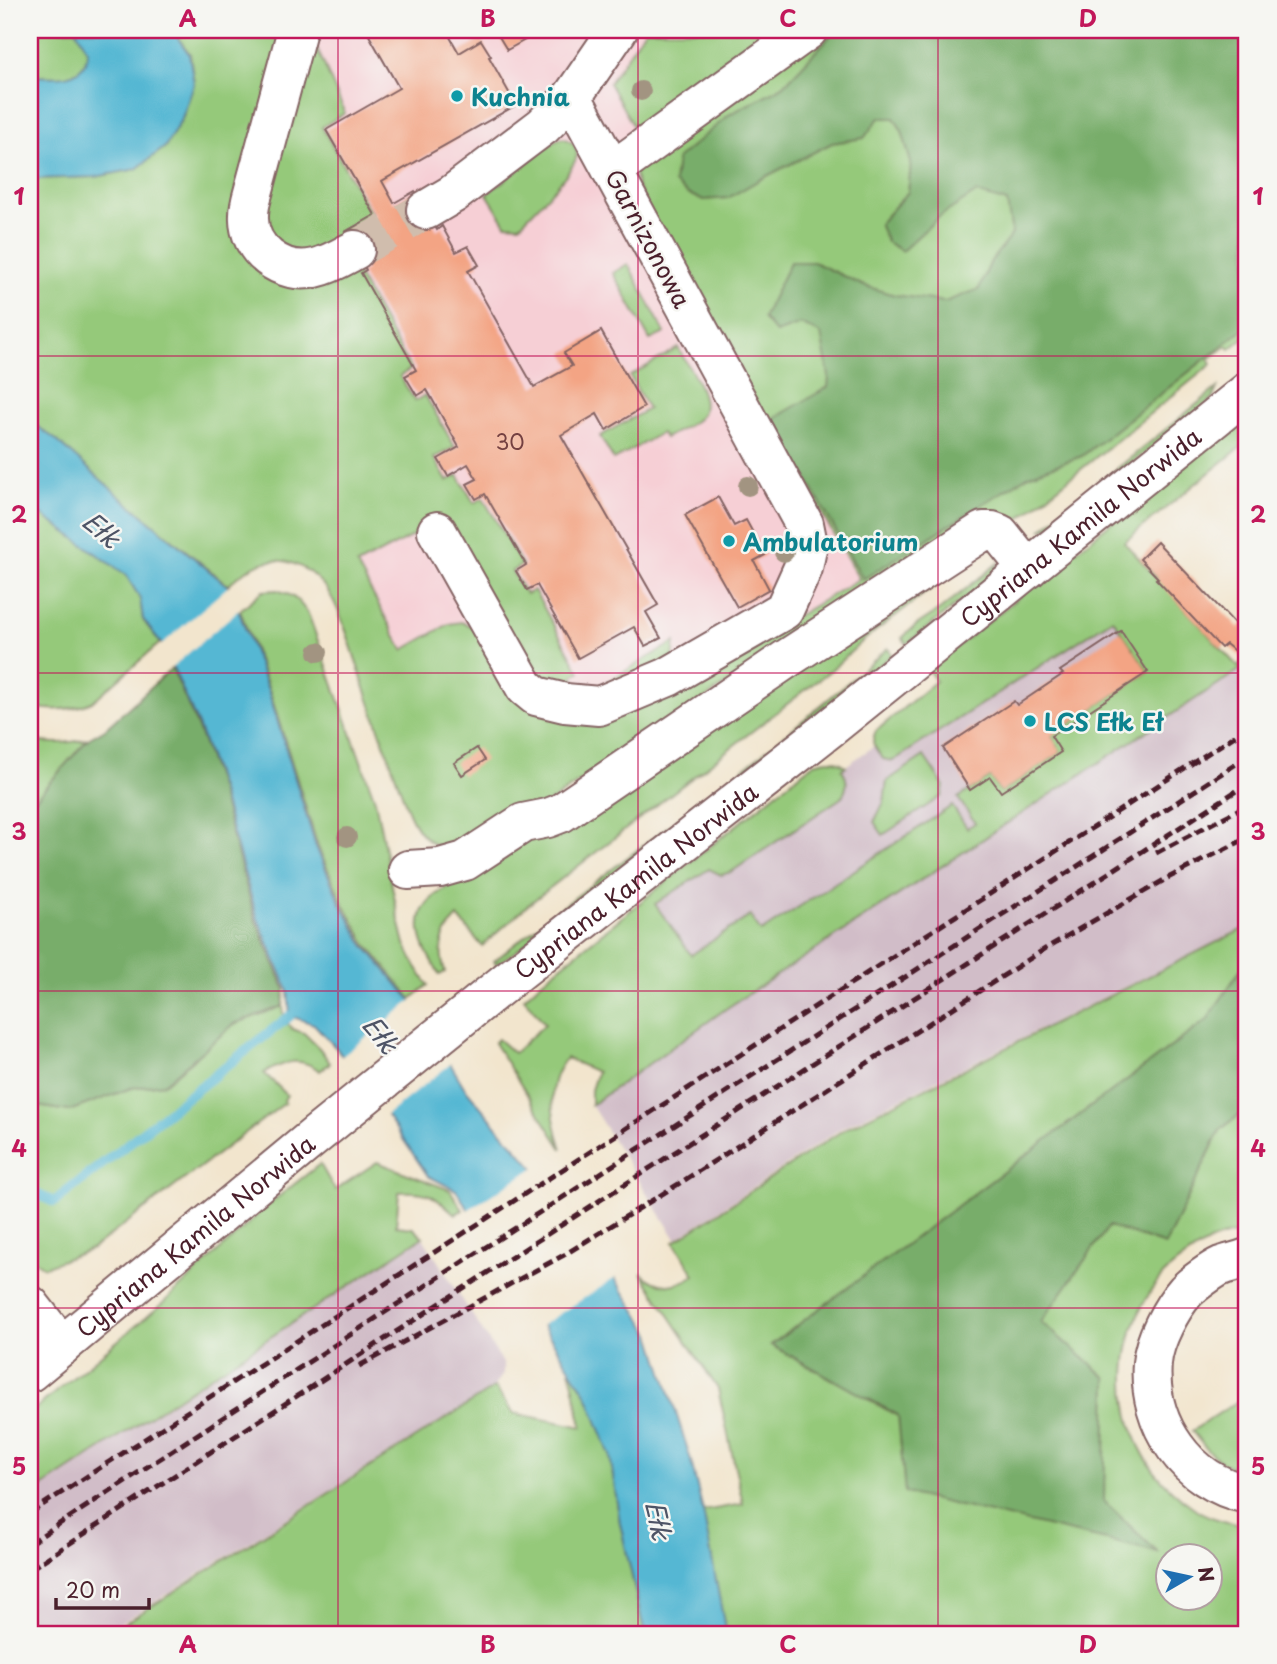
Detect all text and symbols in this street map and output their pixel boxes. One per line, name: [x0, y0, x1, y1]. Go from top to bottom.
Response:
text: A: [179, 0, 197, 35]
text: B: [480, 0, 496, 35]
text: C: [779, 0, 797, 35]
text: D: [1079, 0, 1097, 35]
place label: Kuchnia: [471, 78, 570, 114]
marker: Kuchnia: [449, 88, 465, 104]
street label: Garnizonowa: [597, 162, 701, 314]
text: 1: [14, 178, 25, 213]
text: 1: [1253, 178, 1264, 213]
street label: Cypriana Kamila Norwida: [951, 418, 1208, 635]
house number: 30: [495, 425, 525, 457]
text: 2: [11, 496, 27, 531]
text: 2: [1250, 496, 1266, 531]
water label: Ełk: [74, 501, 130, 557]
place label: Ambulatorium: [743, 523, 918, 559]
marker: Ambulatorium: [721, 533, 737, 549]
place label: LCS Ełk Eł: [1044, 703, 1164, 739]
marker: LCS Ełk Eł: [1022, 713, 1038, 729]
street label: Cypriana Kamila Norwida: [506, 773, 765, 987]
text: 3: [11, 813, 27, 848]
text: 3: [1250, 813, 1266, 848]
water label: Ełk: [354, 1007, 409, 1062]
street label: Cypriana Kamila Norwida: [67, 1126, 322, 1345]
text: 4: [11, 1130, 27, 1165]
text: 4: [1250, 1130, 1266, 1165]
text: 5: [12, 1448, 26, 1483]
text: 5: [1251, 1448, 1265, 1483]
water label: Ełk: [636, 1497, 682, 1544]
north arrow: [1154, 1542, 1224, 1612]
text: N: [1192, 1565, 1222, 1584]
scale bar: [56, 1566, 149, 1610]
text: 20 m: [66, 1573, 120, 1605]
text: A: [179, 1626, 197, 1661]
text: B: [480, 1626, 496, 1661]
text: C: [779, 1626, 797, 1661]
text: D: [1079, 1626, 1097, 1661]

